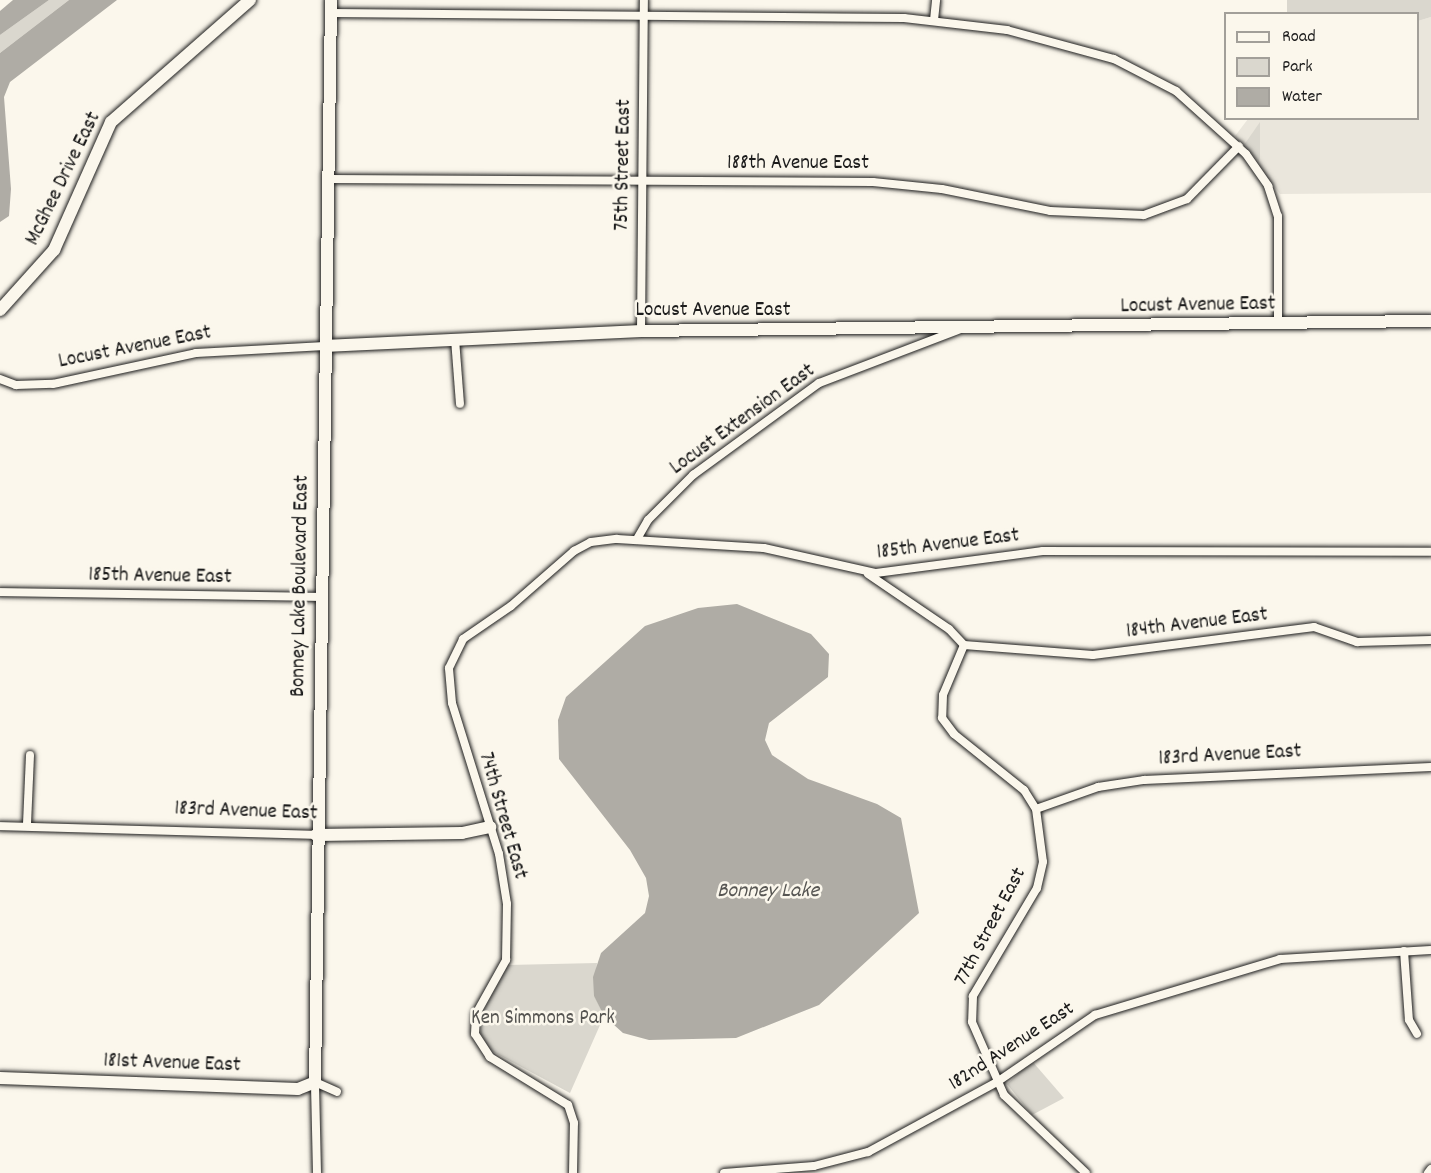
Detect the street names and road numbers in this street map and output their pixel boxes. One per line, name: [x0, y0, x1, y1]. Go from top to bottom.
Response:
street label: 75th Street East: [610, 99, 638, 231]
street label: McGhee Drive East: [21, 108, 107, 250]
street label: 188th Avenue East: [727, 151, 869, 177]
street label: Locust Avenue East: [1120, 292, 1276, 320]
street label: Locust Avenue East: [635, 298, 791, 324]
street label: Locust Avenue East: [56, 321, 214, 375]
street label: Locust Extension East: [665, 359, 821, 481]
street label: Bonney Lake Boulevard East: [286, 475, 316, 697]
street label: 185th Avenue East: [875, 524, 1021, 566]
street label: 185th Avenue East: [88, 563, 232, 591]
street label: 184th Avenue East: [1125, 603, 1269, 645]
street label: 183rd Avenue East: [1158, 740, 1302, 772]
street label: 74th Street East: [472, 750, 532, 882]
street label: 183rd Avenue East: [174, 797, 318, 827]
street label: 77th Street East: [949, 864, 1033, 990]
street label: 182nd Avenue East: [944, 997, 1080, 1097]
street label: 181st Avenue East: [103, 1049, 241, 1079]

